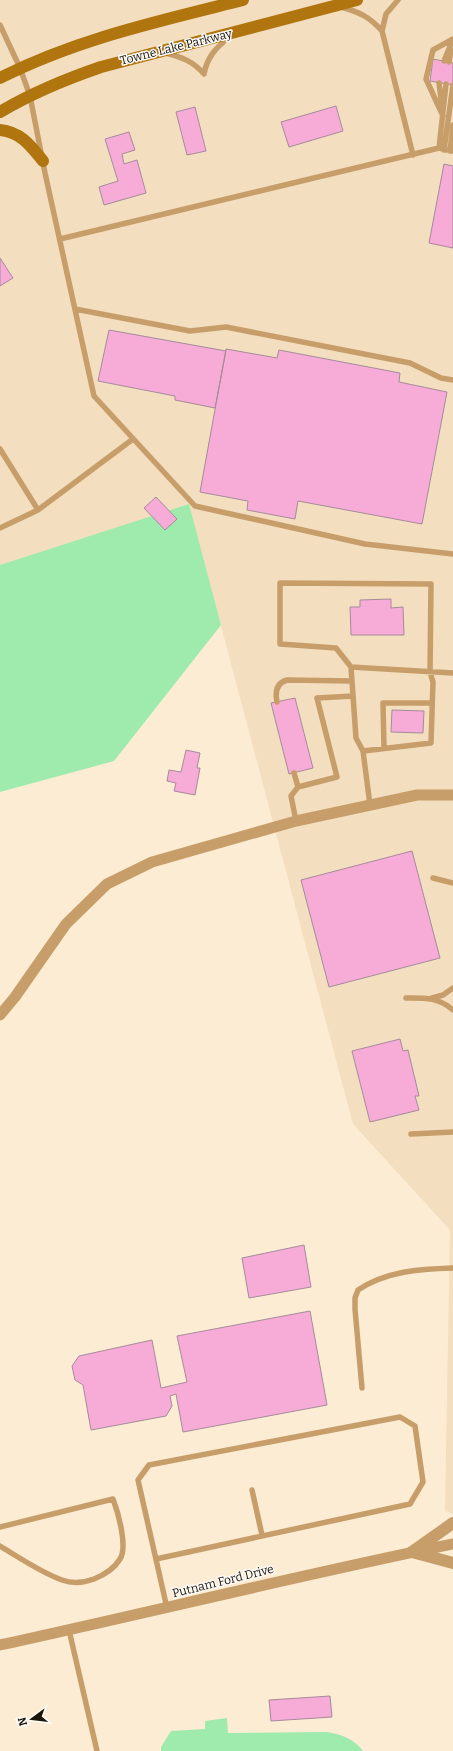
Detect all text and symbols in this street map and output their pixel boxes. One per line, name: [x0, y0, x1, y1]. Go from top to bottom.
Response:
street label: Towne Lake Parkway: [119, 26, 234, 68]
street label: Putnam Ford Drive: [171, 1562, 275, 1600]
north arrow: [12, 1699, 52, 1739]
text: N: [15, 1715, 30, 1727]

